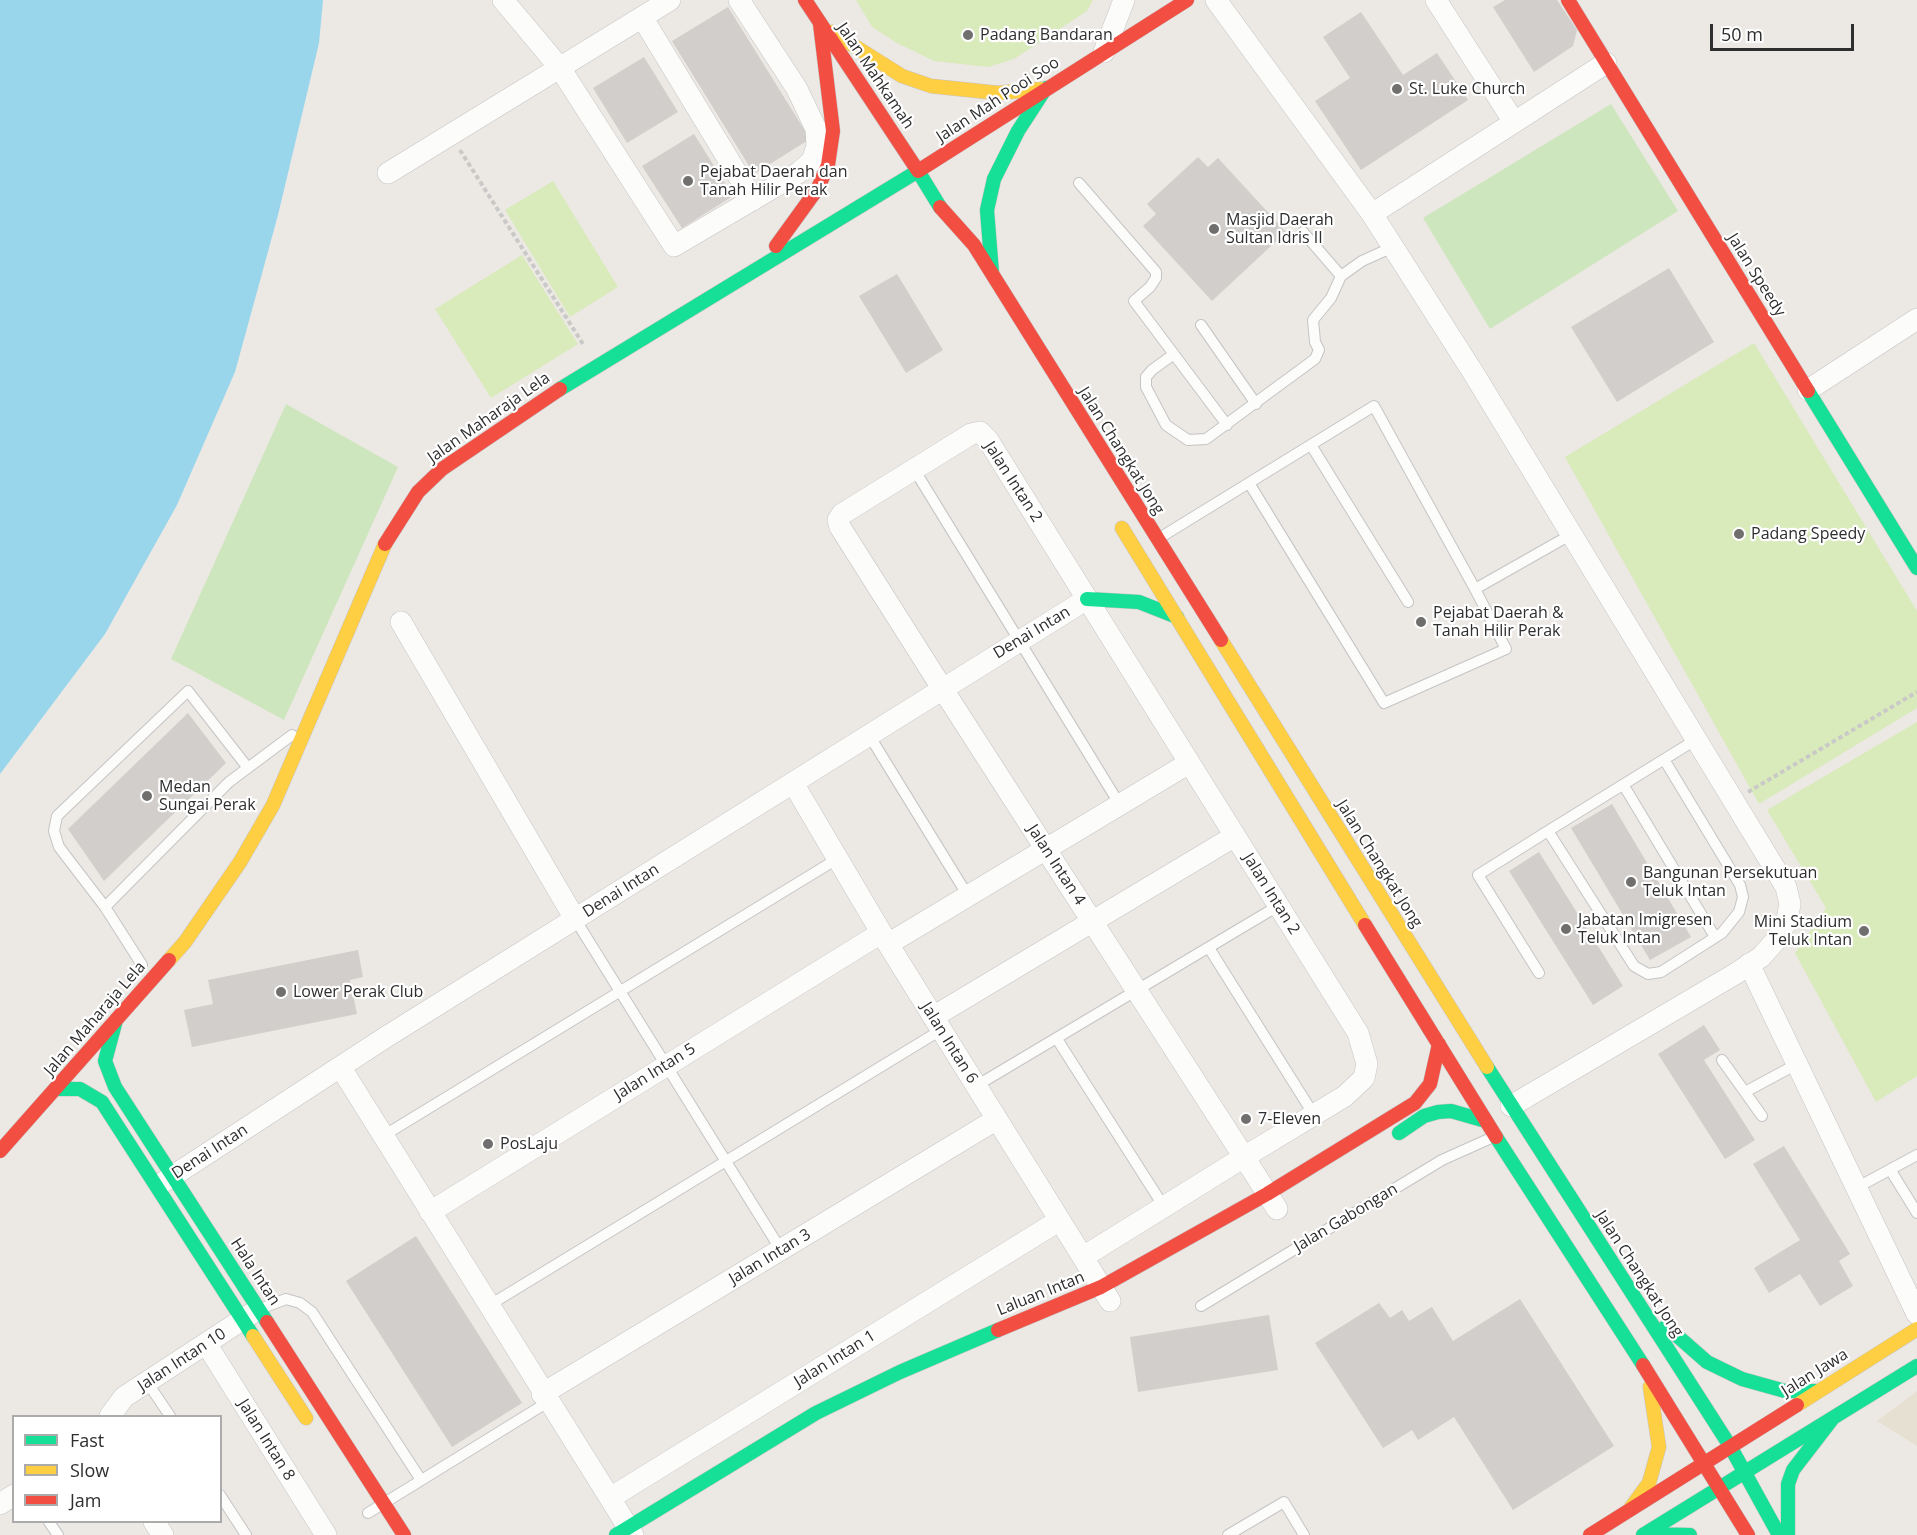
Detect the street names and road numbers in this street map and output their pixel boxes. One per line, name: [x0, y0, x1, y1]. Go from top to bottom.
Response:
street label: Jalan Mahkamah: [832, 19, 918, 133]
street label: Jalan Mah Pooi Soo: [933, 53, 1063, 147]
street label: Jalan Speedy: [1723, 230, 1789, 320]
street label: Jalan Maharaja Lela: [424, 369, 554, 467]
street label: Jalan Changkat Jong: [1074, 384, 1168, 518]
street label: Jalan Intan 2: [980, 438, 1046, 526]
street label: Denai Intan: [990, 603, 1074, 663]
street label: Jalan Changkat Jong: [1332, 797, 1426, 931]
street label: Jalan Intan 4: [1023, 821, 1089, 909]
street label: Jalan Intan 2: [1238, 850, 1304, 938]
street label: Denai Intan: [579, 860, 663, 922]
street label: Jalan Maharaja Lela: [40, 958, 150, 1080]
street label: Jalan Intan 6: [916, 999, 982, 1087]
street label: Jalan Intan 5: [611, 1039, 699, 1105]
street label: Denai Intan: [169, 1120, 251, 1184]
street label: Jalan Gabongan: [1291, 1180, 1401, 1256]
street label: Jalan Changkat Jong: [1591, 1207, 1687, 1341]
street label: Jalan Intan 3: [726, 1225, 814, 1289]
street label: Hala Intan: [226, 1235, 284, 1309]
street label: Laluan Intan: [994, 1268, 1088, 1320]
street label: Jalan Intan 10: [134, 1324, 230, 1396]
street label: Jalan Intan 1: [791, 1326, 879, 1392]
street label: Jalan Jawa: [1778, 1345, 1852, 1401]
street label: Jalan Intan 8: [233, 1396, 299, 1484]

